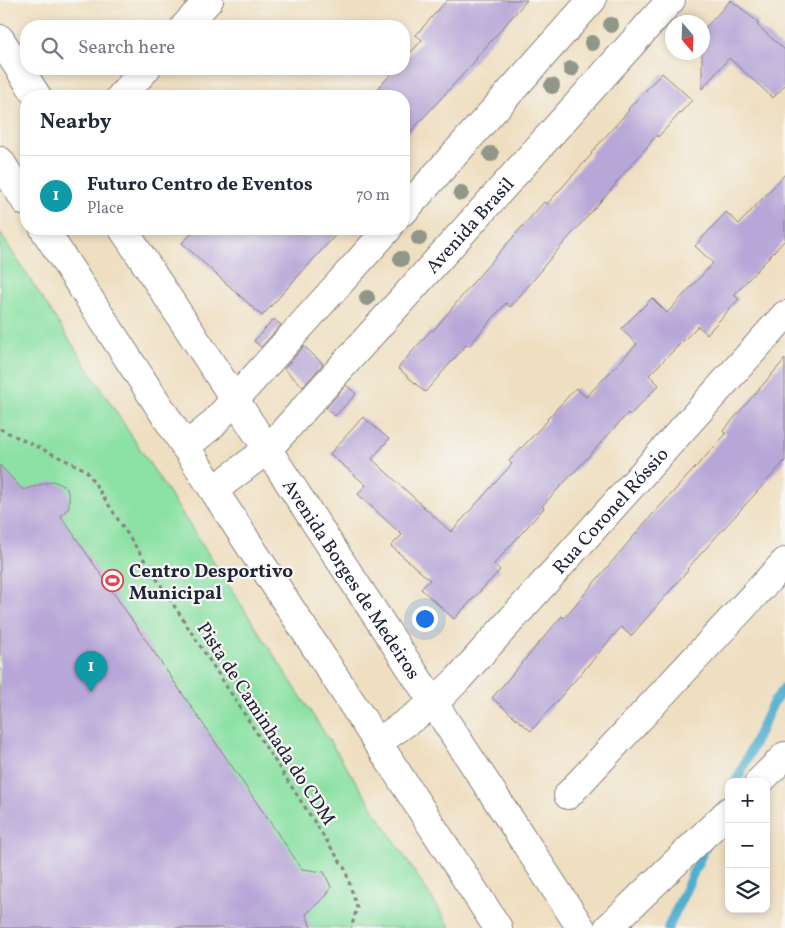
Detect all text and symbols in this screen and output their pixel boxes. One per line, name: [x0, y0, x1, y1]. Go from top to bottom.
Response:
north arrow: [665, 15, 710, 60]
search box: [20, 20, 410, 75]
icon: search: [38, 34, 66, 62]
text: Search here: [78, 35, 175, 61]
text: Nearby: [40, 108, 111, 137]
text: Futuro Centro de Eventos: [87, 172, 313, 198]
street label: Avenida Brasil: [421, 172, 521, 280]
text: 1: [53, 185, 59, 207]
text: 70 m: [356, 185, 390, 207]
text: Place: [87, 198, 124, 220]
street label: Rua Coronel Róssio: [547, 442, 675, 580]
street label: Avenida Borges de Medeiros: [275, 475, 426, 685]
place label: Centro Desportivo Municipal: [129, 559, 293, 607]
sports icon: Centro Desportivo Municipal: [101, 569, 125, 593]
your location: [412, 606, 438, 632]
street label: Pista de Caminhada do CDM: [190, 617, 341, 831]
pin: 1: [75, 651, 107, 692]
map controls: [725, 778, 770, 913]
button: +: [725, 778, 770, 823]
button: −: [725, 823, 770, 868]
button: layers: [725, 868, 770, 913]

